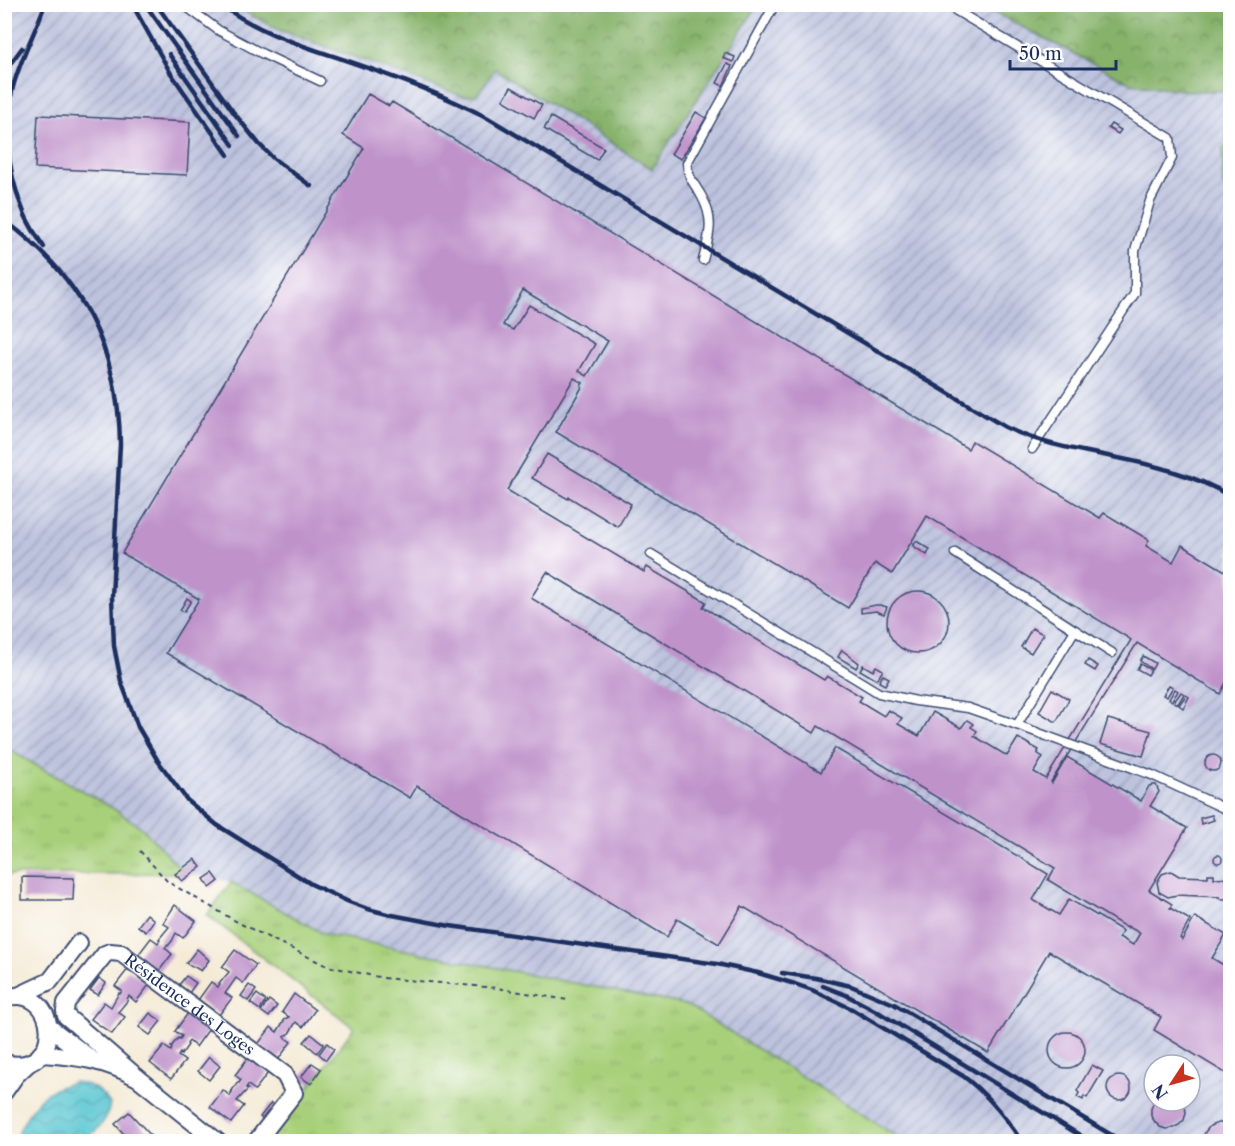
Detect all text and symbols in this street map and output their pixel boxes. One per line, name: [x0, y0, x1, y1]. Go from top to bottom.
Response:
scale bar: [1010, 33, 1116, 71]
text: 50 m: [1019, 43, 1062, 65]
street label: Résidence des Loges: [121, 949, 259, 1059]
north arrow: [1142, 1053, 1202, 1113]
text: N: [1148, 1080, 1172, 1103]

